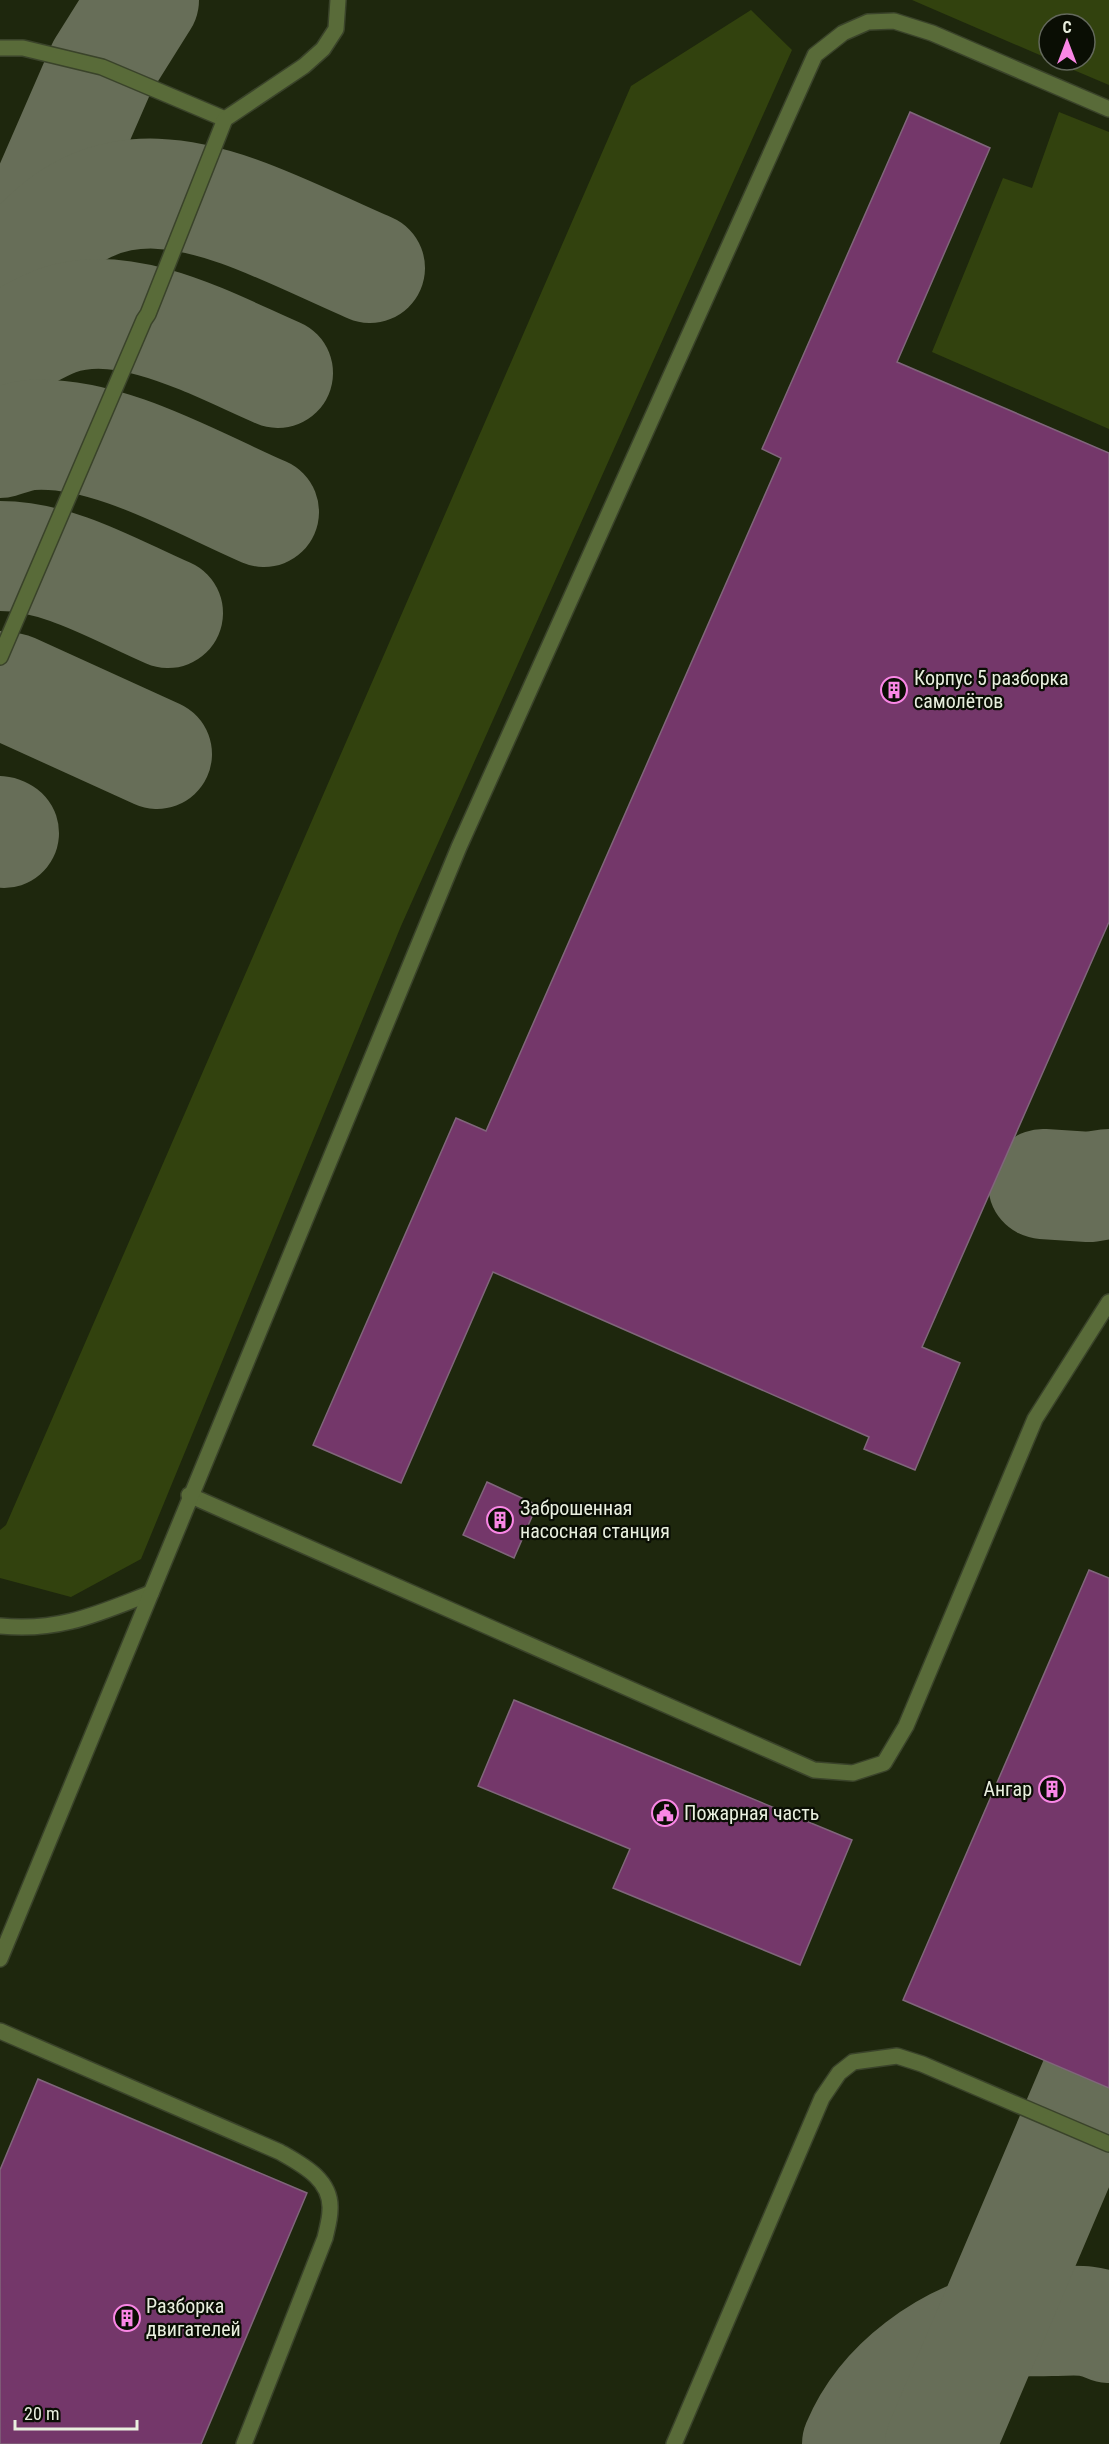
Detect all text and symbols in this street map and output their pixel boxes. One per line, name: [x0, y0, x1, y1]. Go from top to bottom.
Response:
north arrow: [1037, 12, 1097, 72]
text: С: [1062, 18, 1072, 37]
place label: Корпус 5 разборка самолётов: [914, 666, 1069, 713]
building icon: Корпус 5 разборка самолётов: [879, 675, 909, 705]
place label: Заброшенная насосная станция: [520, 1496, 670, 1543]
building icon: Заброшенная насосная станция: [485, 1505, 515, 1535]
building icon: Ангар: [1037, 1774, 1067, 1804]
place label: Ангар: [983, 1777, 1032, 1801]
public building icon: Пожарная часть: [650, 1798, 680, 1828]
place label: Пожарная часть: [684, 1801, 819, 1825]
place label: Разборка двигателей: [146, 2294, 241, 2341]
building icon: Разборка двигателей: [112, 2303, 142, 2333]
scale bar: [15, 2393, 136, 2431]
text: 20 m: [24, 2403, 59, 2424]

